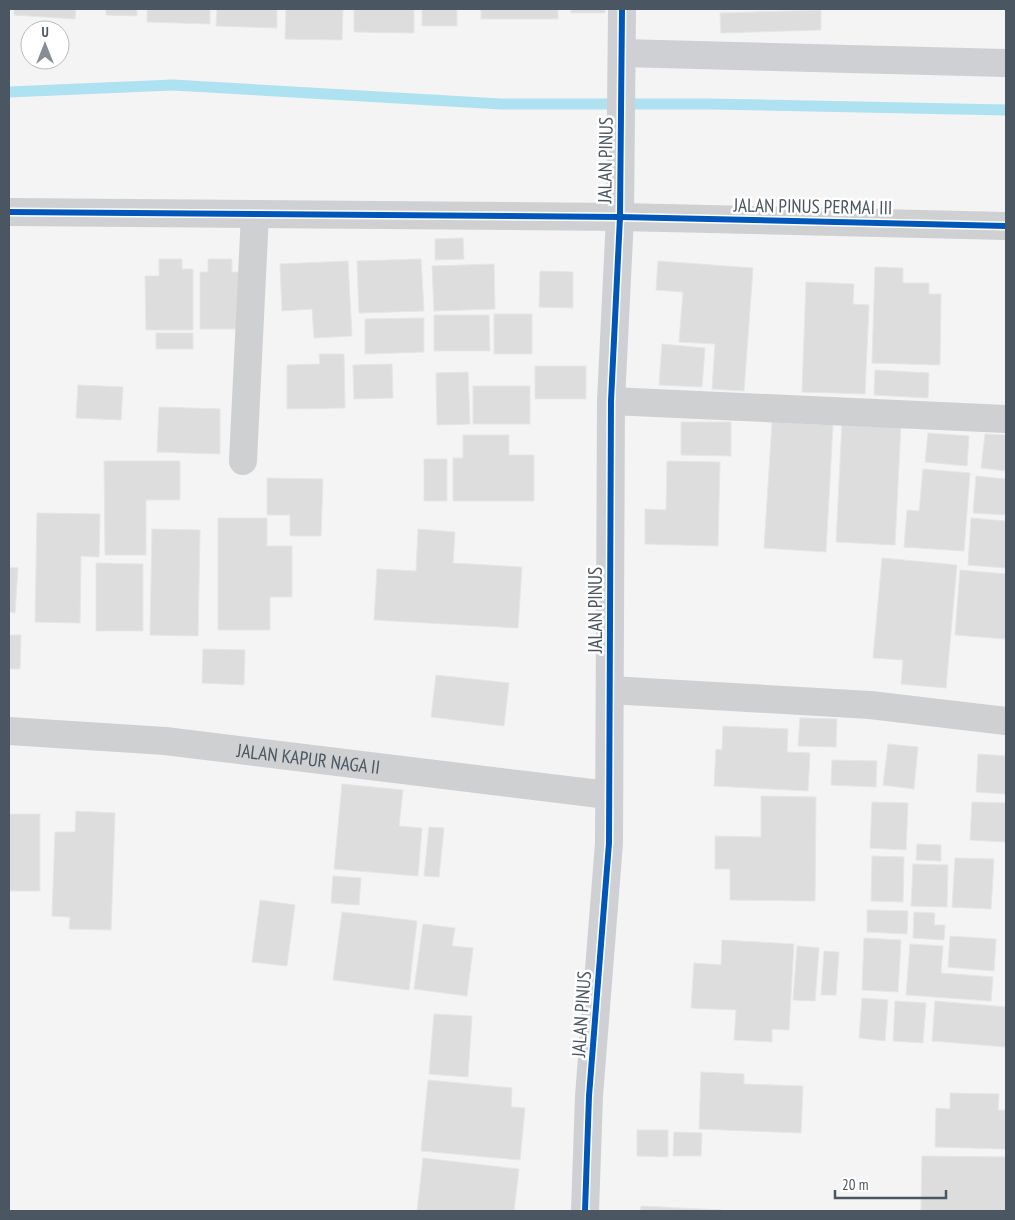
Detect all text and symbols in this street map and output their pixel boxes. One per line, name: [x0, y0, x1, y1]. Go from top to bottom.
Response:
north arrow: [20, 20, 70, 70]
text: U: [41, 23, 49, 41]
street label: JALAN PINUS: [592, 117, 618, 204]
street label: JALAN PINUS PERMAI III: [732, 193, 893, 219]
street label: JALAN PINUS: [583, 567, 607, 654]
street label: JALAN KAPUR NAGA II: [235, 738, 381, 779]
street label: JALAN PINUS: [566, 970, 596, 1059]
scale bar: [835, 1168, 946, 1200]
text: 20 m: [842, 1175, 868, 1194]

